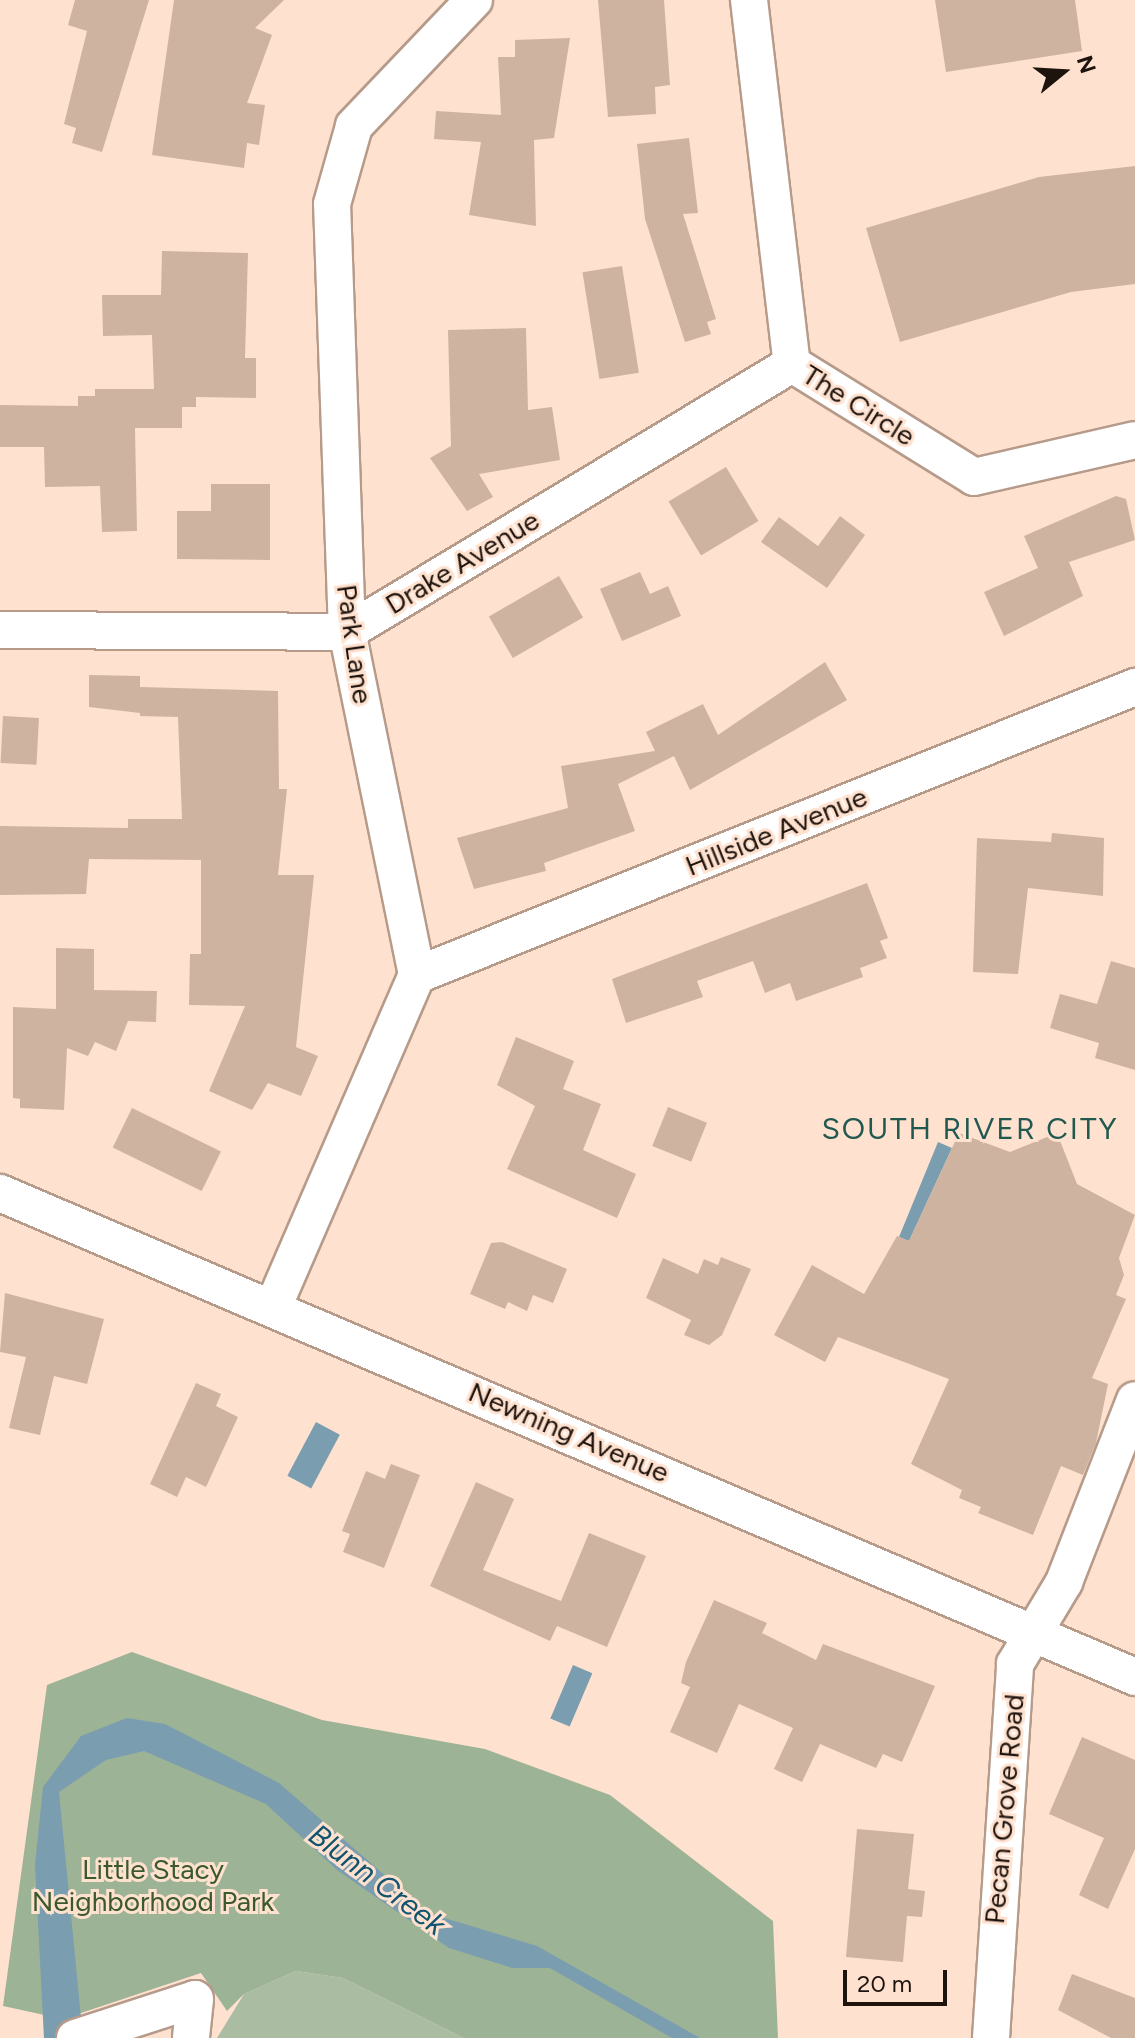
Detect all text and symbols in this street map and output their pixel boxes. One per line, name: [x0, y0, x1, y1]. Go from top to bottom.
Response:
north arrow: [1023, 32, 1103, 112]
text: N: [1071, 52, 1102, 77]
street label: The Circle: [797, 357, 921, 453]
street label: Drake Avenue: [379, 503, 545, 621]
street label: Park Lane: [330, 582, 380, 706]
street label: Hillside Avenue: [680, 779, 872, 883]
district label: SOUTH RIVER CITY: [821, 1111, 1119, 1147]
street label: Newning Avenue: [464, 1375, 674, 1489]
street label: Pecan Grove Road: [977, 1693, 1031, 1925]
water label: Blunn Creek: [302, 1817, 452, 1943]
park label: Little Stacy Neighborhood Park: [32, 1852, 274, 1918]
scale bar: [847, 1954, 951, 2004]
text: 20 m: [857, 1969, 912, 1998]

